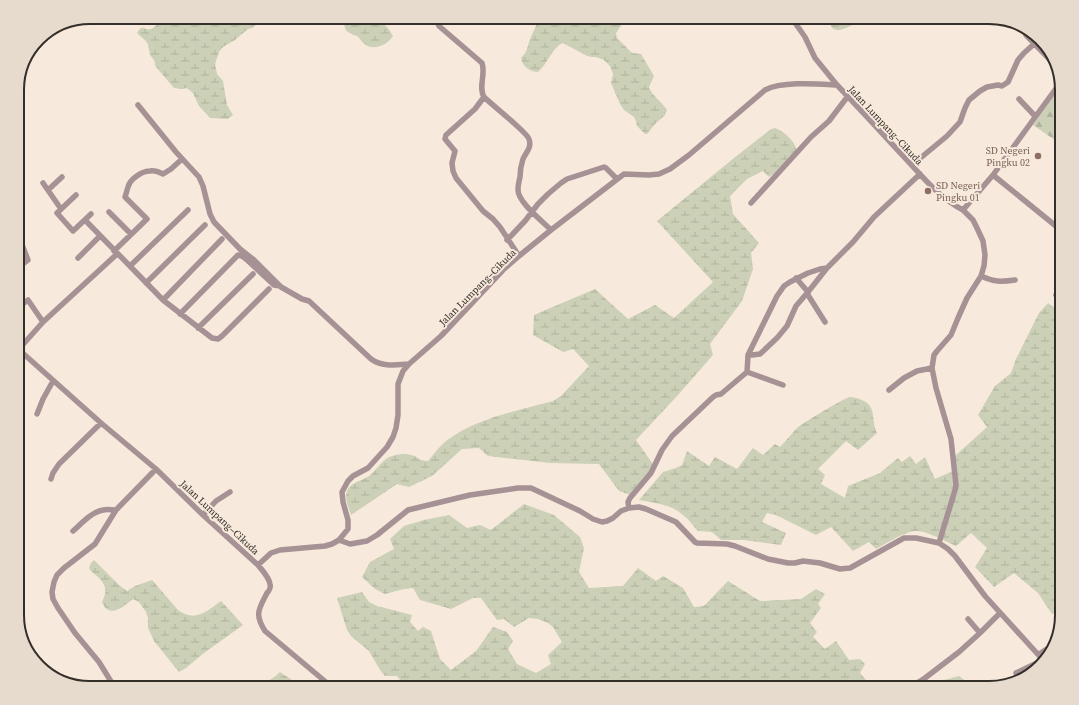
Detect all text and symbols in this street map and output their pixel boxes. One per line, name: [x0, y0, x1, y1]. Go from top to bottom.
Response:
street label: Jalan Lumpang–Cikuda: [845, 82, 926, 168]
place label: SD Negeri Pingku 02: [986, 144, 1030, 169]
marker: SD Negeri Pingku 02: [1033, 151, 1043, 161]
place label: SD Negeri Pingku 01: [936, 179, 980, 204]
marker: SD Negeri Pingku 01: [923, 186, 933, 196]
street label: Jalan Lumpang–Cikuda: [435, 245, 519, 329]
street label: Jalan Lumpang–Cikuda: [177, 477, 263, 558]

